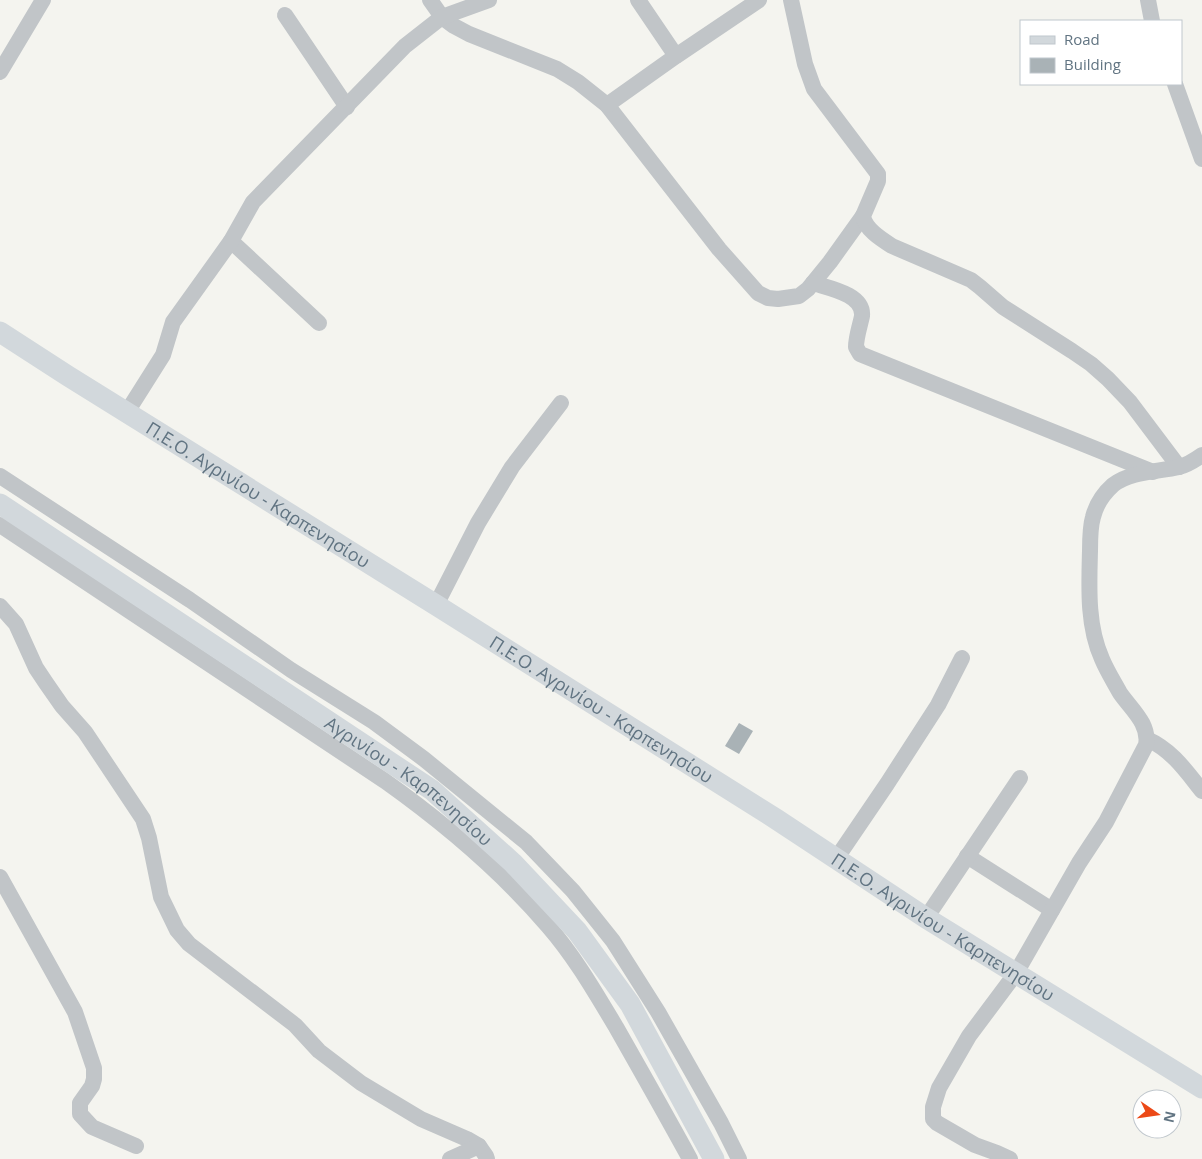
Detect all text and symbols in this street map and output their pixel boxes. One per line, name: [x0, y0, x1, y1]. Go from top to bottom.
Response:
legend: [1020, 20, 1182, 85]
text: Road: [1064, 29, 1100, 49]
text: Building: [1064, 54, 1121, 74]
street label: Π.Ε.Ο. Αγρινίου - Καρπενησίου: [142, 416, 375, 573]
street label: Π.Ε.Ο. Αγρινίου - Καρπενησίου: [485, 630, 718, 788]
street label: Αγρινίου - Καρπενησίου: [321, 711, 498, 851]
street label: Π.Ε.Ο. Αγρινίου - Καρπενησίου: [827, 847, 1059, 1006]
north arrow: [1132, 1089, 1182, 1139]
text: N: [1160, 1109, 1181, 1125]

